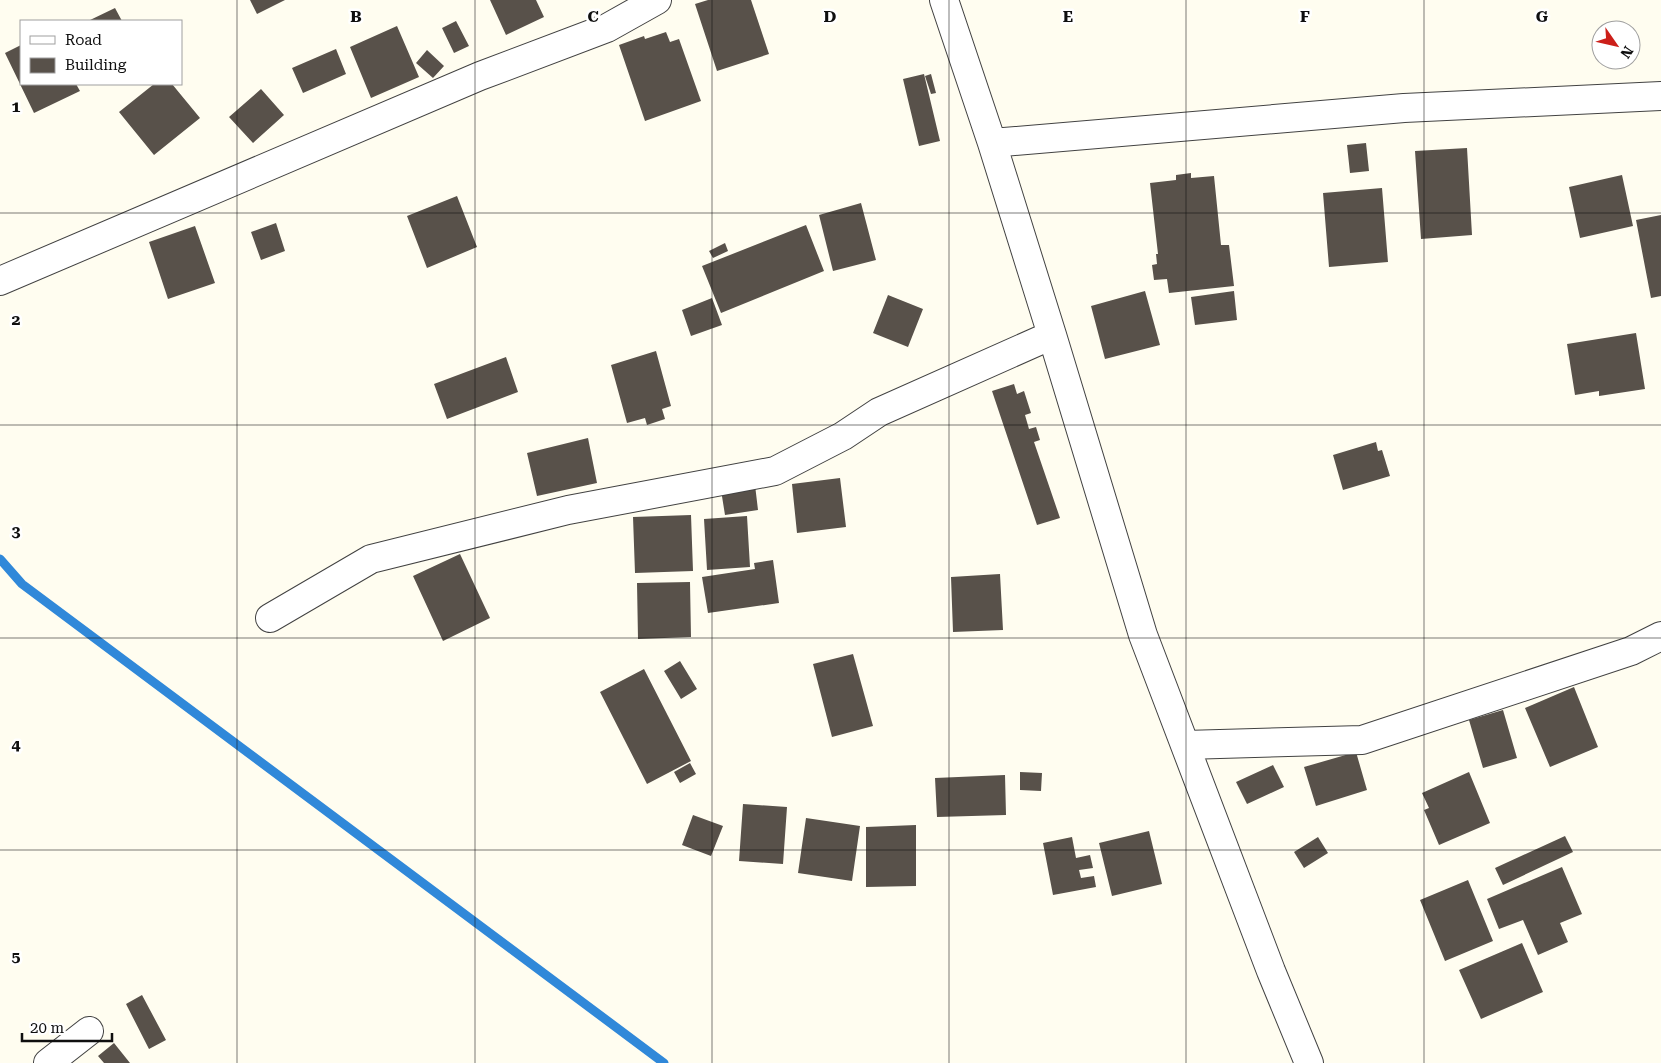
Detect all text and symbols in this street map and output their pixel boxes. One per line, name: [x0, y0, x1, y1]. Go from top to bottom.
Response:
text: B: [350, 7, 362, 26]
text: C: [587, 7, 599, 26]
text: D: [824, 7, 837, 26]
text: E: [1063, 7, 1073, 26]
text: F: [1300, 7, 1310, 26]
text: G: [1536, 7, 1549, 26]
legend: [20, 20, 182, 85]
north arrow: [1591, 20, 1641, 70]
text: Road: [65, 31, 102, 49]
text: N: [1617, 43, 1636, 61]
text: Building: [65, 56, 127, 74]
text: 1: [12, 97, 21, 116]
text: 2: [12, 310, 21, 329]
text: 3: [12, 522, 21, 541]
text: 4: [12, 735, 21, 754]
text: 5: [12, 947, 21, 966]
scale bar: [22, 1010, 112, 1042]
text: 20 m: [30, 1019, 65, 1037]

